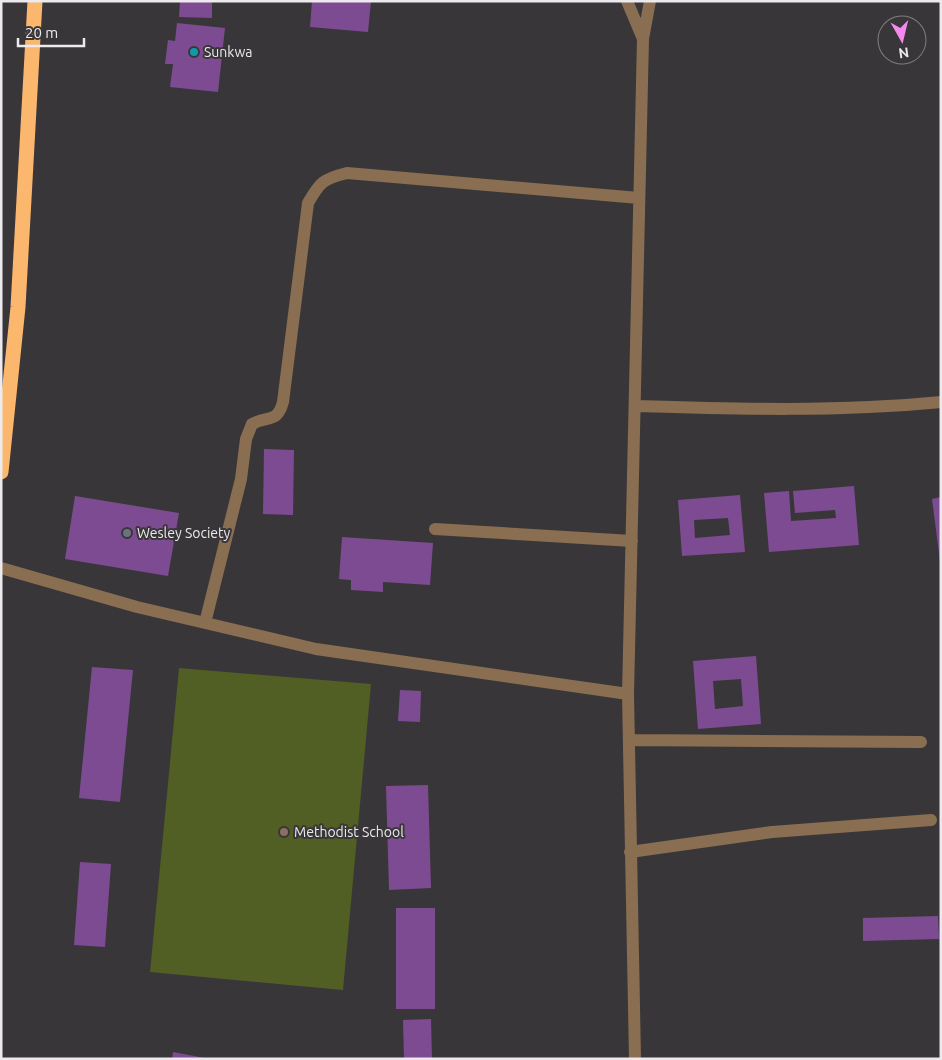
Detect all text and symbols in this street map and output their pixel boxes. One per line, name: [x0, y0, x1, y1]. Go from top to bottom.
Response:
scale bar: [18, 15, 84, 47]
north arrow: [877, 15, 927, 65]
text: 20 m: [25, 24, 58, 41]
place label: Sunkwa: [204, 44, 252, 60]
text: N: [898, 44, 910, 62]
marker: Sunkwa: [188, 46, 200, 58]
place label: Wesley Society: [137, 525, 231, 541]
marker: Wesley Society: [121, 527, 133, 539]
place label: Methodist School: [294, 824, 404, 840]
marker: Methodist School: [278, 826, 290, 838]

